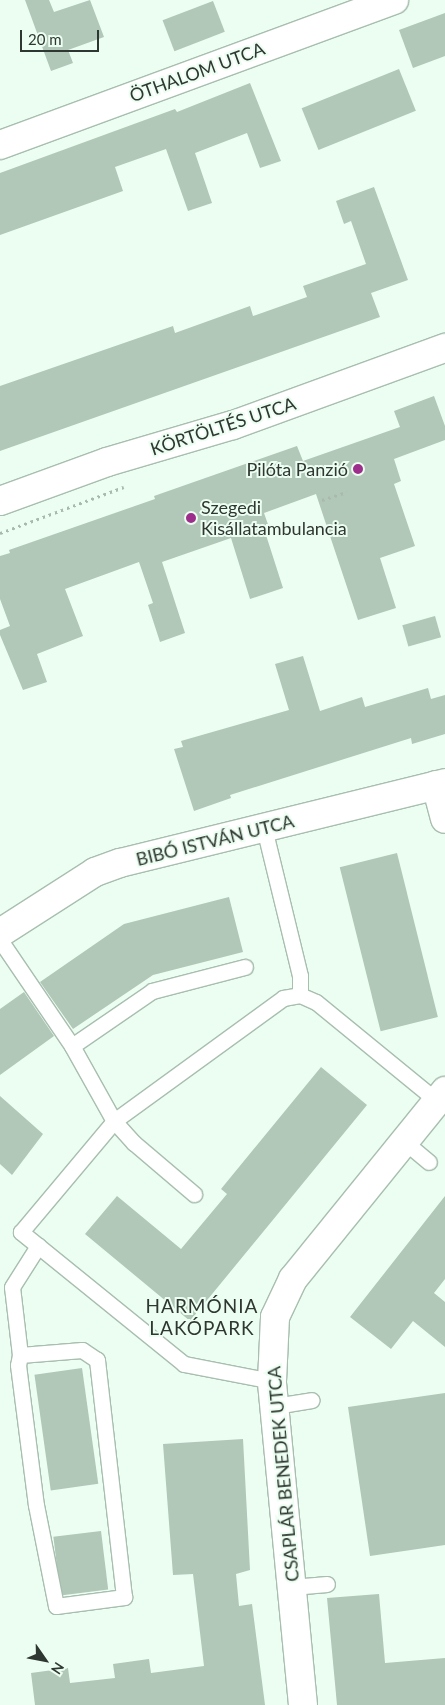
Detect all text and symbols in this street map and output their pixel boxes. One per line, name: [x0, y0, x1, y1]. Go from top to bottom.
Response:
scale bar: [22, 20, 101, 52]
text: 20 m: [28, 30, 62, 48]
street label: ÖTHALOM UTCA: [126, 38, 268, 106]
street label: KÖRTÖLTÉS UTCA: [148, 392, 298, 460]
place label: Pilóta Panzió: [246, 458, 348, 480]
marker: Pilóta Panzió: [352, 463, 364, 475]
place label: Szegedi Kisállatambulancia: [201, 497, 347, 540]
marker: Szegedi Kisállatambulancia: [185, 512, 197, 524]
street label: BIBÓ ISTVÁN UTCA: [134, 810, 296, 870]
district label: HARMÓNIA LAKÓPARK: [145, 1295, 259, 1339]
street label: CSAPLÁR BENEDEK UTCA: [263, 1365, 303, 1583]
north arrow: [20, 1635, 70, 1685]
text: N: [48, 1659, 68, 1678]

